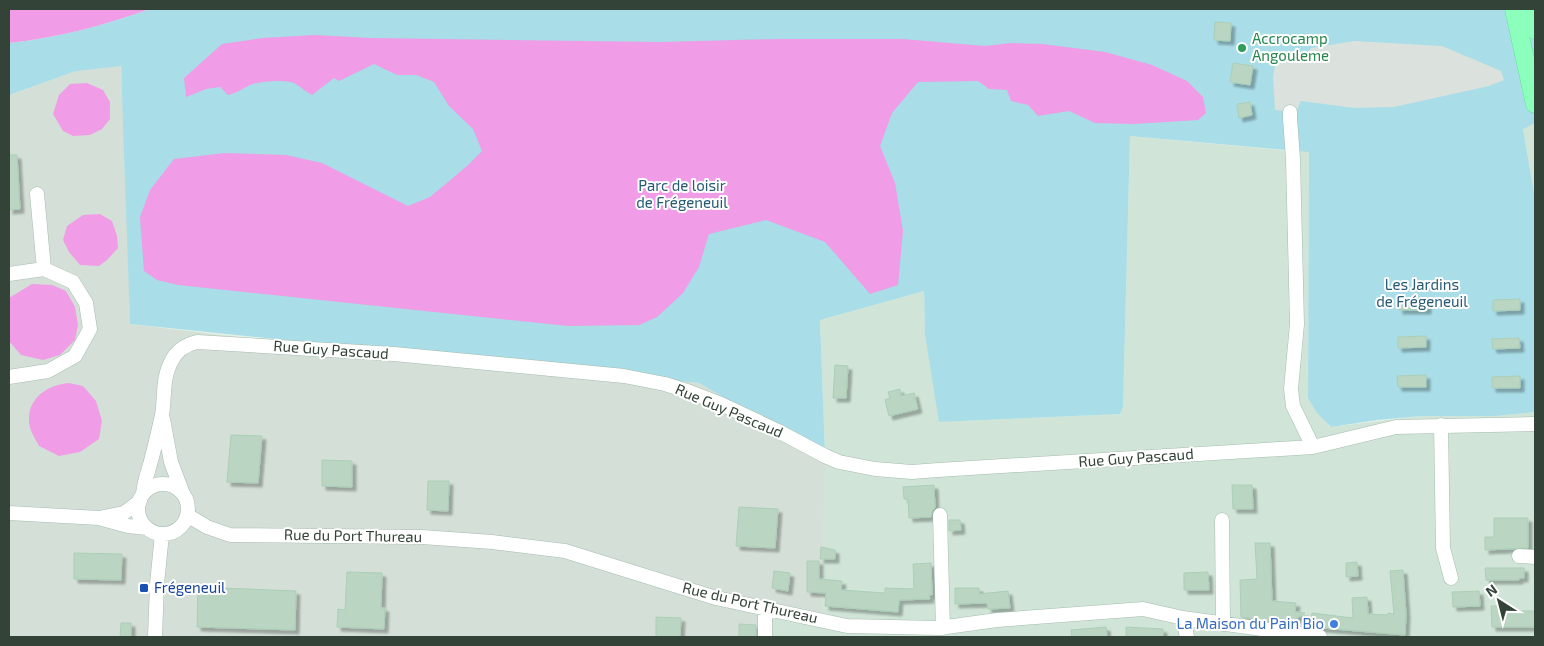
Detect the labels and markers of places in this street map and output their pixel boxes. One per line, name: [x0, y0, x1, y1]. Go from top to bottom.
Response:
place label: Accrocamp Angouleme: [1252, 29, 1329, 64]
marker: Accrocamp Angouleme: [1236, 42, 1248, 54]
place label: Frégeneuil: [154, 578, 226, 596]
marker: Frégeneuil: [138, 582, 150, 594]
place label: La Maison du Pain Bio: [1177, 614, 1324, 632]
marker: La Maison du Pain Bio: [1328, 618, 1340, 630]

